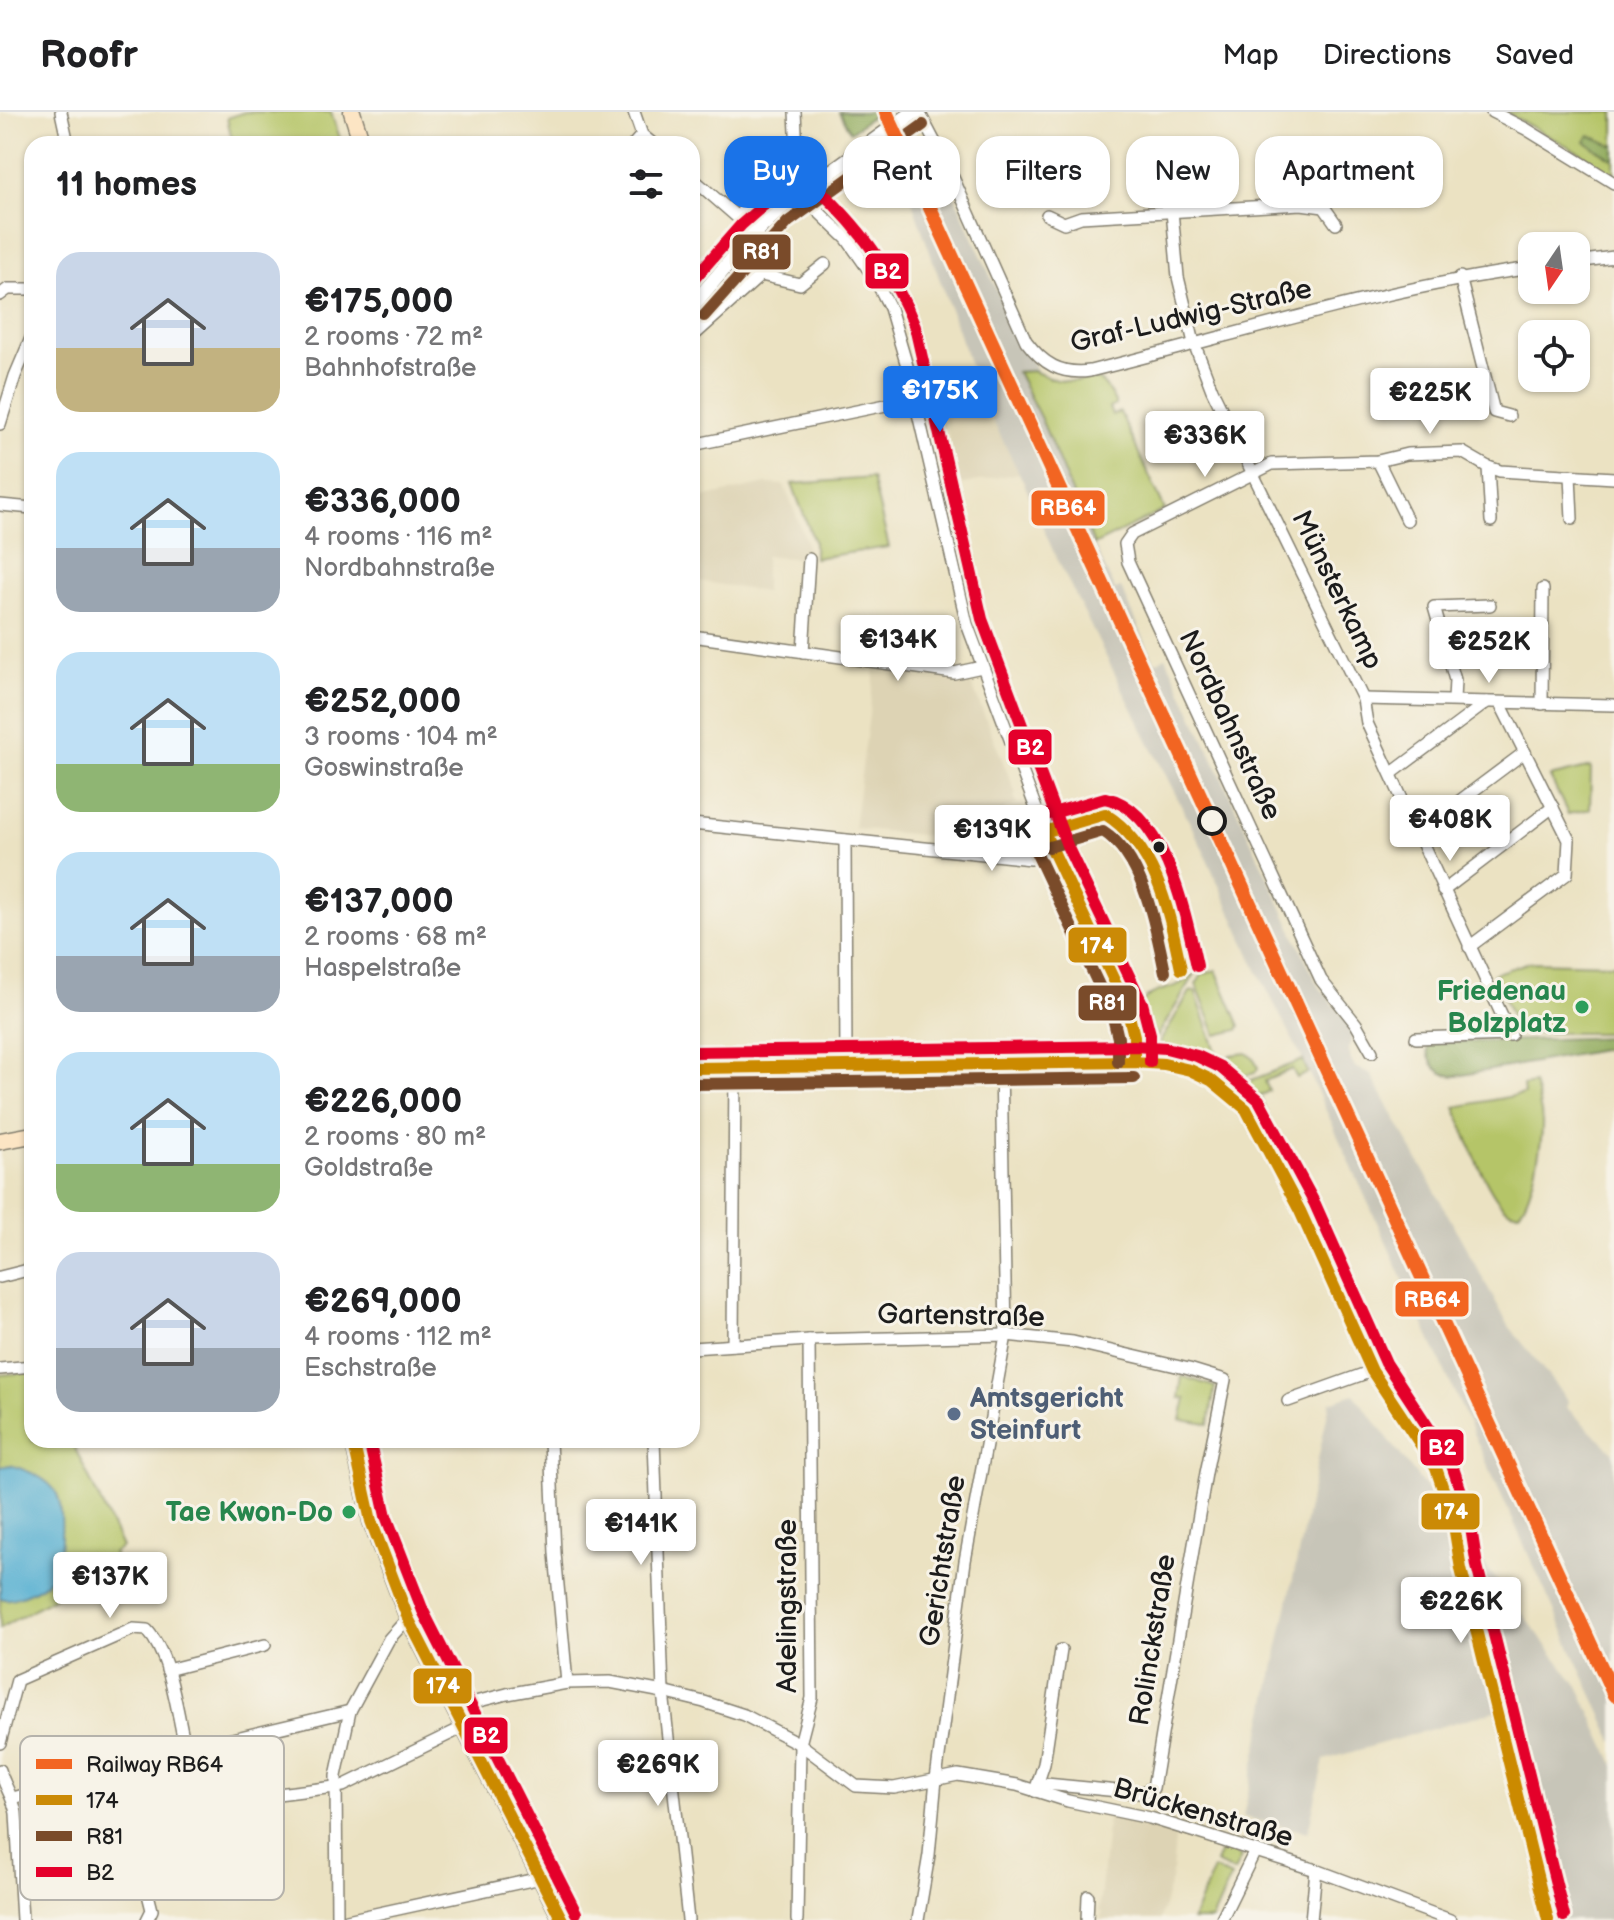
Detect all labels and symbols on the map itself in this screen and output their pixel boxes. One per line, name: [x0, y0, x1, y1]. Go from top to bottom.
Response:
north arrow: [1518, 232, 1590, 304]
line badge: R81: [731, 233, 792, 271]
text: R81: [742, 239, 780, 266]
line badge: B2: [864, 252, 910, 290]
text: B2: [873, 259, 901, 286]
street label: Graf-Ludwig-Straße: [1067, 272, 1315, 360]
pin: €175K: [884, 366, 996, 434]
pin: €225K: [1374, 368, 1486, 436]
pin: €336K: [1149, 411, 1261, 479]
line badge: RB64: [1030, 489, 1106, 527]
text: RB64: [1040, 495, 1096, 522]
street label: Münsterkamp: [1284, 505, 1390, 675]
pin: €134K: [842, 615, 954, 683]
pin: €252K: [1433, 617, 1545, 685]
street label: Nordbahnstraße: [1172, 625, 1288, 825]
line badge: B2: [1007, 728, 1053, 766]
text: B2: [1016, 735, 1044, 762]
pin: €408K: [1394, 795, 1506, 863]
pin: €139K: [936, 805, 1048, 873]
unlabelled marker: [1198, 807, 1226, 835]
unlabelled marker: [1151, 839, 1167, 855]
line badge: 174: [1067, 926, 1128, 964]
text: 174: [1080, 933, 1114, 960]
place label: Friedenau Bolzplatz: [1437, 975, 1566, 1040]
line badge: R81: [1077, 984, 1138, 1022]
text: R81: [1088, 990, 1126, 1017]
marker: Friedenau Bolzplatz: [1573, 998, 1591, 1016]
line badge: RB64: [1394, 1280, 1470, 1318]
text: RB64: [1404, 1287, 1460, 1314]
street label: Gartenstraße: [877, 1298, 1045, 1334]
place label: Amtsgericht Steinfurt: [969, 1382, 1124, 1447]
marker: Amtsgericht Steinfurt: [945, 1405, 963, 1423]
line badge: B2: [1419, 1428, 1465, 1467]
text: B2: [1428, 1435, 1456, 1462]
street label: Gerichtstraße: [913, 1473, 973, 1649]
line badge: 174: [1420, 1492, 1481, 1531]
place label: Tae Kwon-Do: [166, 1496, 333, 1529]
pin: €141K: [585, 1499, 697, 1567]
text: 174: [1434, 1499, 1468, 1526]
marker: Tae Kwon-Do: [340, 1503, 358, 1521]
street label: Adelingstraße: [771, 1519, 804, 1693]
pin: €137K: [54, 1552, 166, 1620]
street label: Rolinckstraße: [1123, 1552, 1183, 1728]
pin: €226K: [1405, 1577, 1517, 1645]
line badge: 174: [412, 1667, 473, 1705]
text: 174: [426, 1673, 460, 1700]
line badge: B2: [463, 1716, 509, 1755]
text: B2: [472, 1723, 500, 1750]
legend: [20, 1736, 284, 1900]
pin: €269K: [602, 1740, 714, 1808]
text: Railway RB64: [86, 1752, 224, 1779]
street label: Brückenstraße: [1109, 1772, 1297, 1854]
text: 174: [86, 1788, 119, 1815]
text: R81: [86, 1824, 123, 1851]
text: B2: [86, 1860, 114, 1887]

